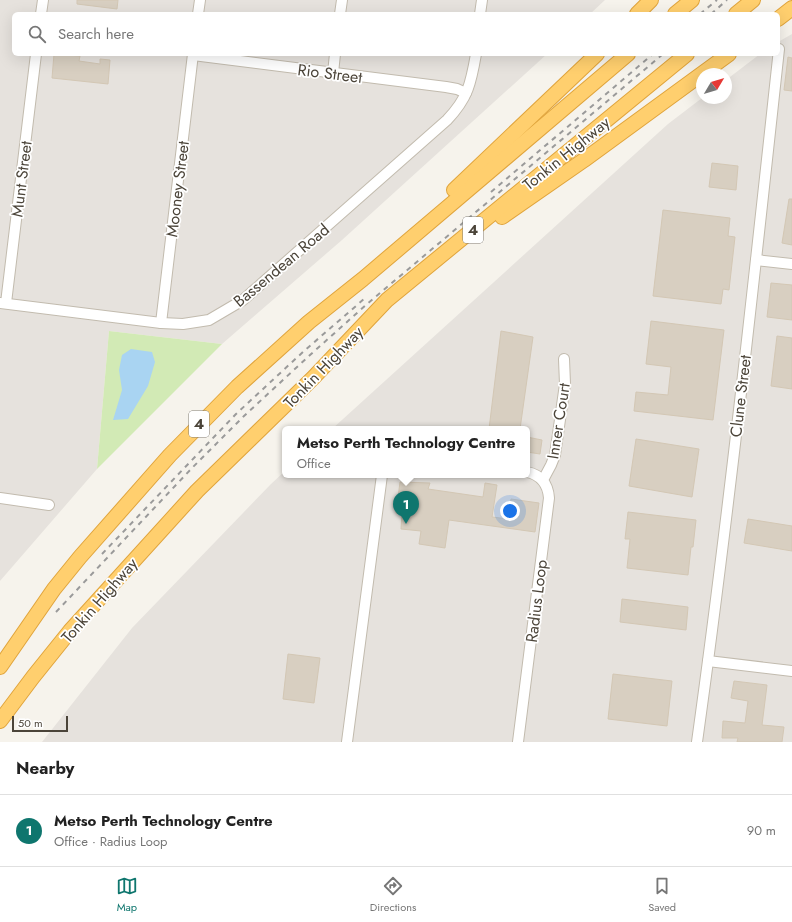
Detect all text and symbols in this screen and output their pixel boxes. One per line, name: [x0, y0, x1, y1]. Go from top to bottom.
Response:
search box: [12, 12, 780, 56]
icon: search: [26, 23, 48, 45]
text: Search here: [58, 23, 134, 45]
street label: Rio Street: [296, 58, 364, 89]
north arrow: [696, 68, 732, 104]
street label: Tonkin Highway: [518, 111, 615, 196]
street label: Munt Street: [5, 139, 38, 218]
street label: Mooney Street: [160, 139, 195, 239]
road number: 4: [463, 217, 483, 243]
street label: Bassendean Road: [228, 218, 334, 312]
street label: Tonkin Highway: [278, 321, 369, 413]
street label: Clune Street: [724, 353, 757, 438]
street label: Inner Court: [541, 381, 576, 461]
road number: 4: [189, 411, 209, 437]
popup: [282, 426, 530, 478]
text: Metso Perth Technology Centre: [297, 432, 515, 454]
text: Office: [297, 454, 331, 473]
pin: 1: [393, 491, 419, 524]
your location: [500, 501, 520, 521]
street label: Tonkin Highway: [56, 552, 143, 648]
street label: Radius Loop: [520, 558, 553, 644]
scale bar: [12, 714, 68, 733]
text: 50 m: [18, 715, 43, 731]
text: Nearby: [16, 756, 74, 780]
text: Metso Perth Technology Centre: [54, 810, 273, 832]
text: 1: [26, 821, 32, 840]
text: 90 m: [747, 821, 776, 840]
text: Office · Radius Loop: [54, 832, 167, 851]
tab: Map: [116, 875, 138, 915]
tab: Directions: [370, 875, 416, 915]
tab: Saved: [648, 875, 676, 915]

